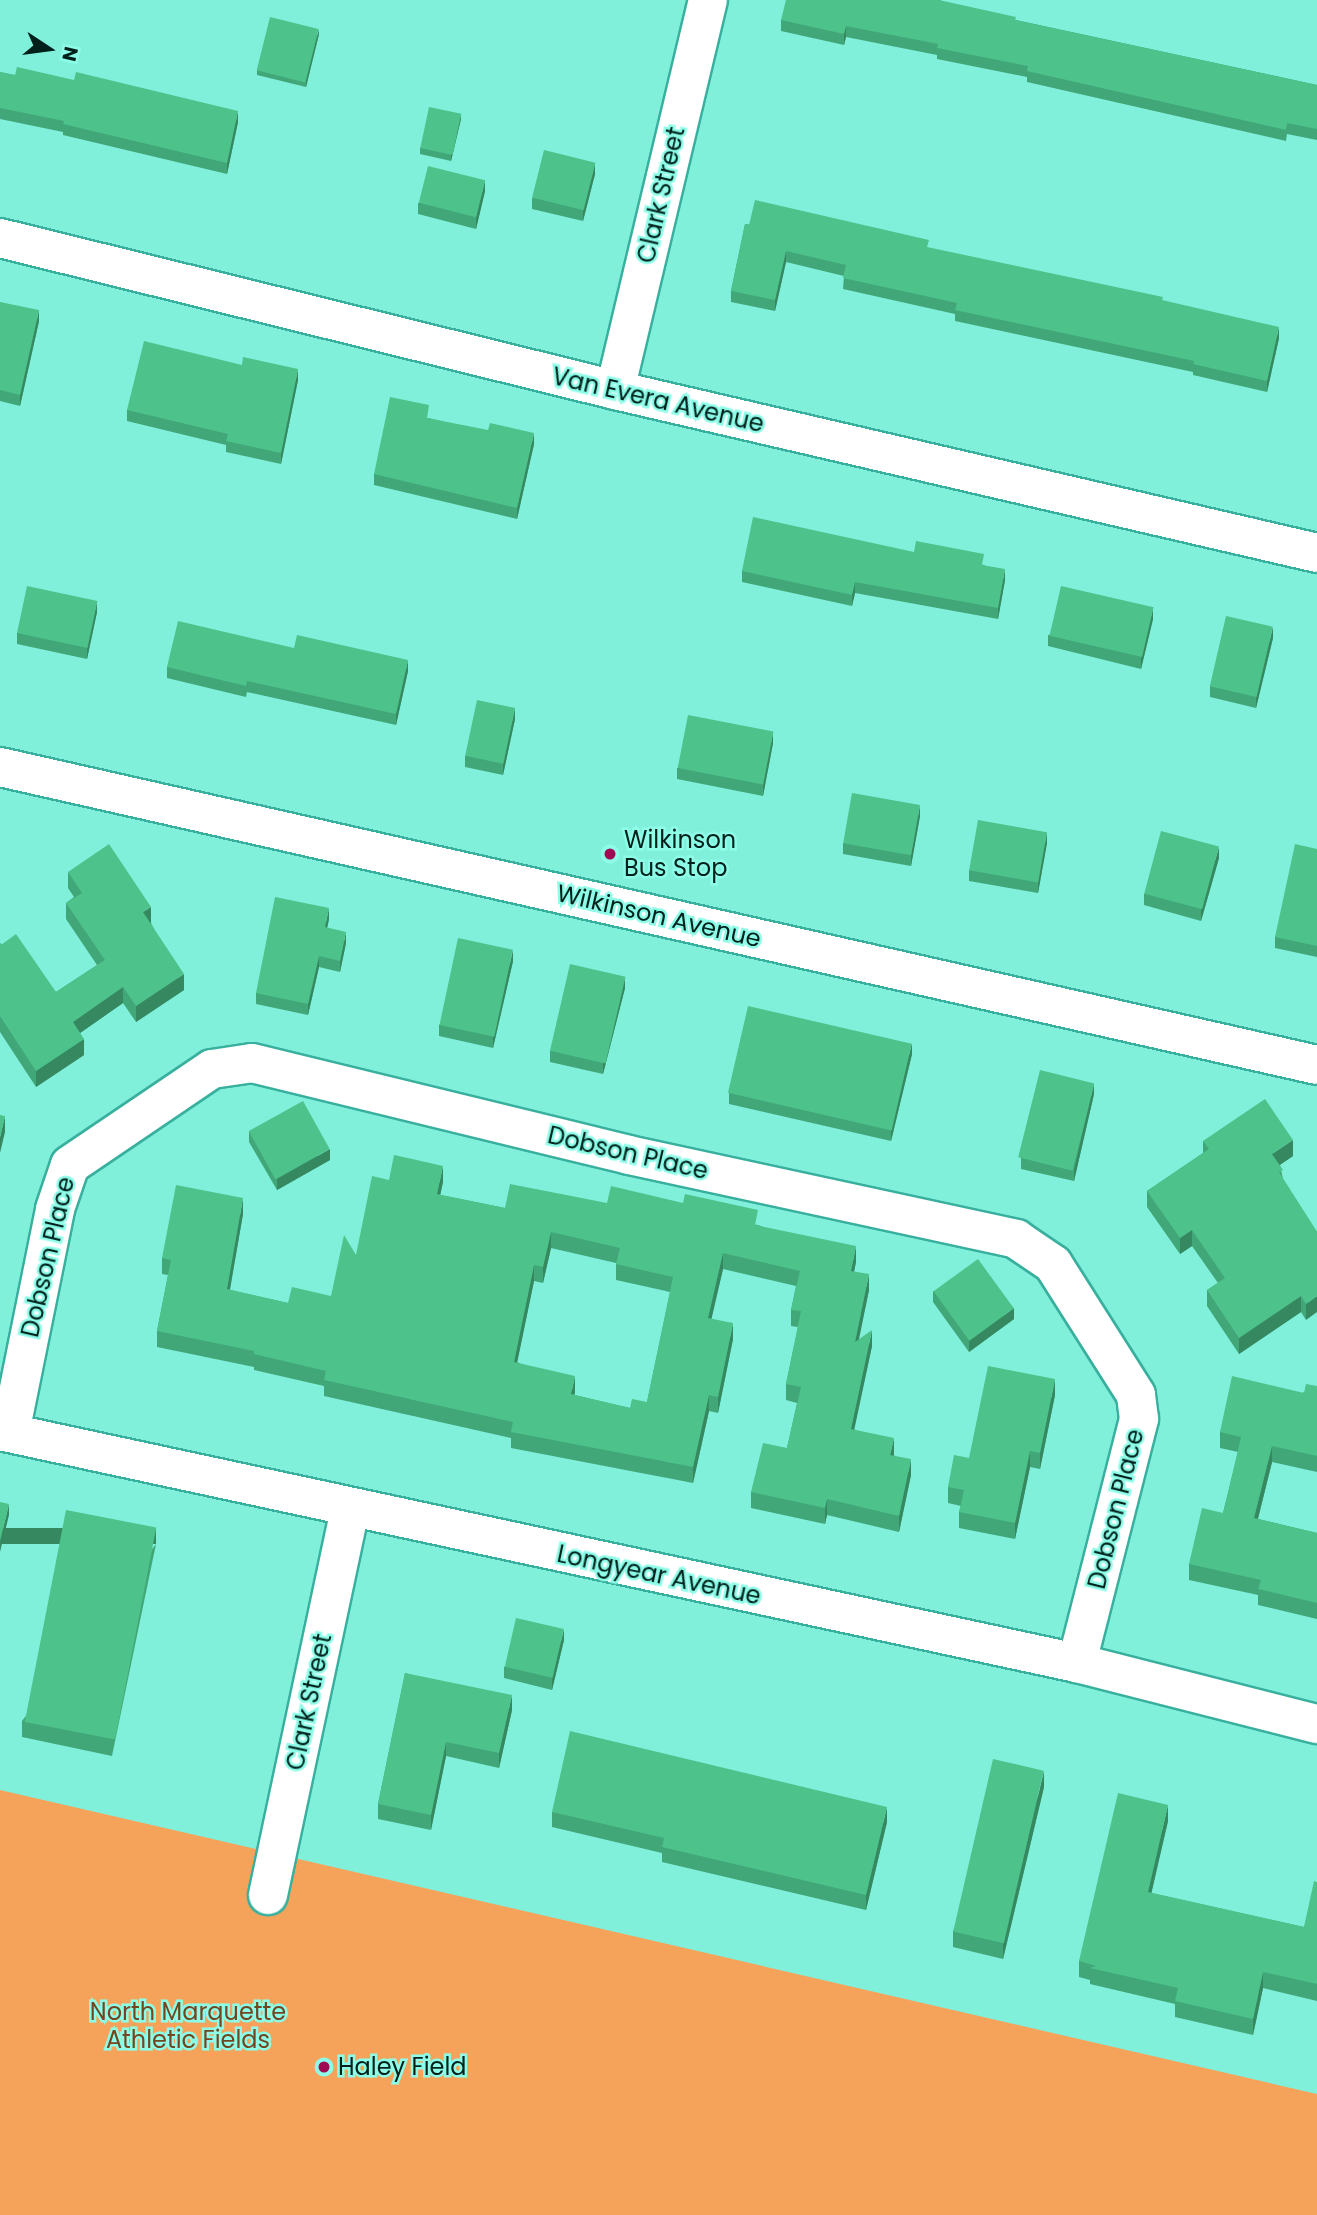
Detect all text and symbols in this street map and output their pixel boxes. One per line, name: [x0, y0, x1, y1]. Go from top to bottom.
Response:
north arrow: [14, 14, 84, 84]
text: N: [55, 44, 85, 64]
street label: Clark Street: [631, 124, 691, 266]
street label: Van Evera Avenue: [549, 362, 767, 438]
place label: Wilkinson Bus Stop: [624, 826, 736, 882]
marker: Wilkinson Bus Stop: [602, 846, 618, 862]
street label: Wilkinson Avenue: [554, 879, 764, 953]
street label: Dobson Place: [545, 1121, 711, 1185]
street label: Dobson Place: [16, 1174, 80, 1340]
street label: Dobson Place: [1082, 1426, 1150, 1592]
street label: Longyear Avenue: [555, 1539, 763, 1611]
street label: Clark Street: [281, 1631, 337, 1773]
park label: North Marquette Athletic Fields: [90, 1998, 286, 2054]
place label: Haley Field: [338, 2053, 467, 2081]
marker: Haley Field: [316, 2059, 332, 2075]

